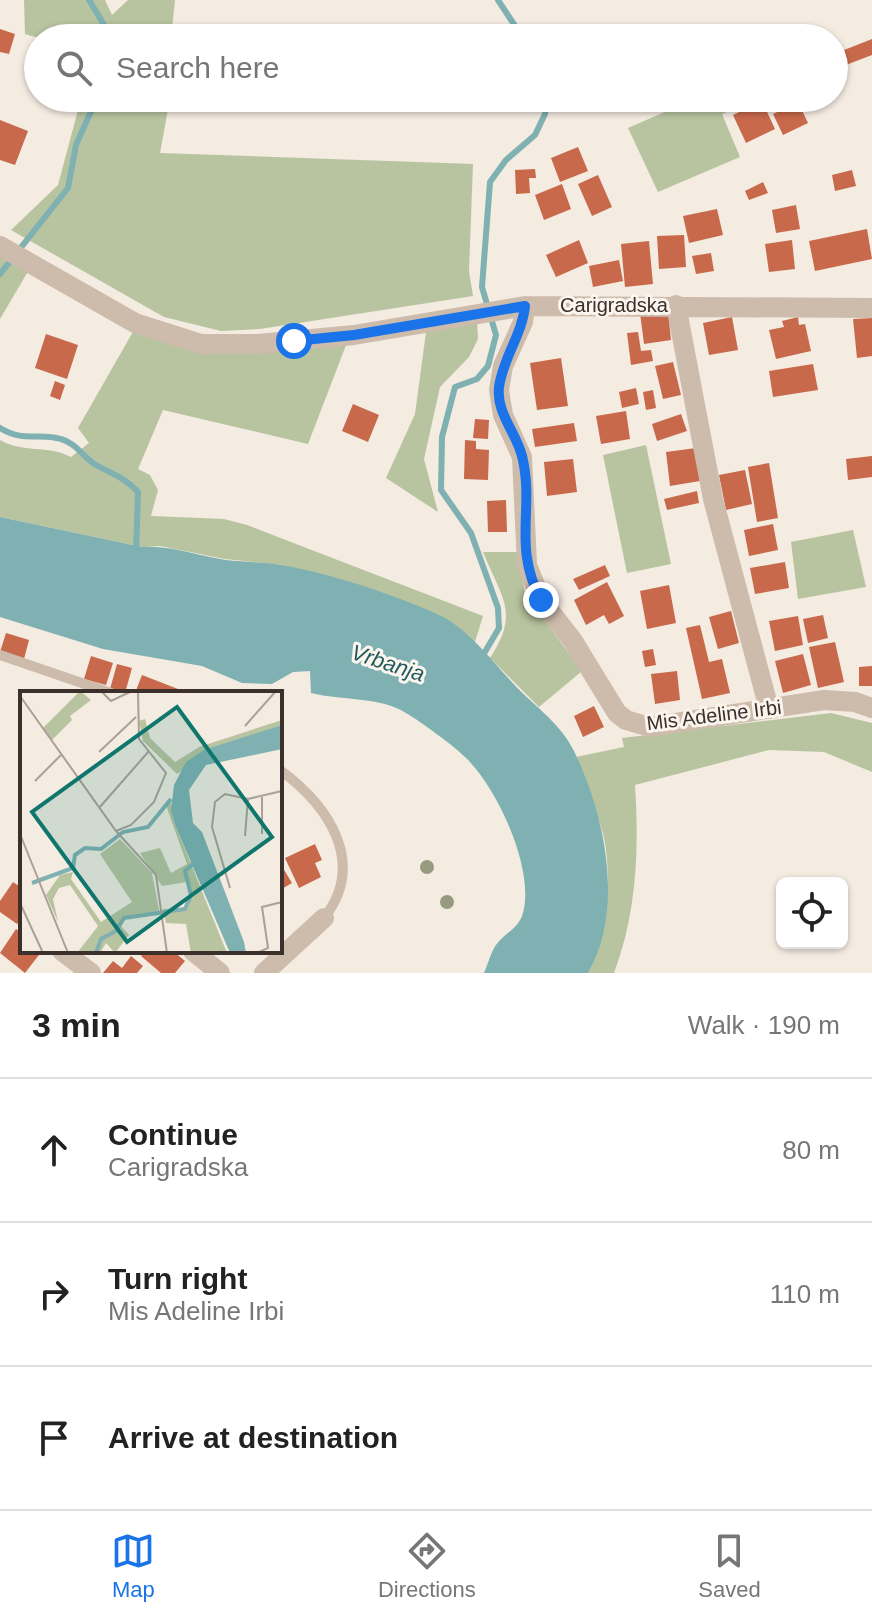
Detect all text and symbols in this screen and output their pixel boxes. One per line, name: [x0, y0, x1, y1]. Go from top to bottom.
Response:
search box: [24, 24, 848, 112]
icon: search: [52, 46, 96, 90]
text: Search here: [116, 51, 279, 84]
street label: Carigradska: [560, 294, 669, 316]
route start: [276, 323, 312, 359]
route end: [523, 582, 559, 618]
water label: Vrbanja: [348, 639, 428, 687]
inset map: [20, 691, 282, 953]
street label: Mis Adeline Irbi: [645, 696, 783, 734]
map controls: [776, 877, 848, 949]
button: locate: [776, 877, 848, 949]
text: 3 min: [32, 1006, 121, 1044]
text: Walk · 190 m: [688, 1010, 840, 1040]
text: Continue: [108, 1118, 238, 1151]
icon: ahead: [32, 1128, 76, 1172]
text: 80 m: [782, 1135, 840, 1165]
text: Carigradska: [108, 1152, 248, 1182]
text: Turn right: [108, 1262, 247, 1295]
icon: right: [32, 1272, 76, 1316]
text: 110 m: [770, 1279, 840, 1309]
text: Mis Adeline Irbi: [108, 1296, 284, 1326]
icon: arrive: [32, 1416, 76, 1460]
text: Arrive at destination: [108, 1421, 398, 1454]
tab: Map: [111, 1529, 155, 1603]
tab: Directions: [378, 1529, 476, 1603]
tab: Saved: [698, 1529, 761, 1603]

